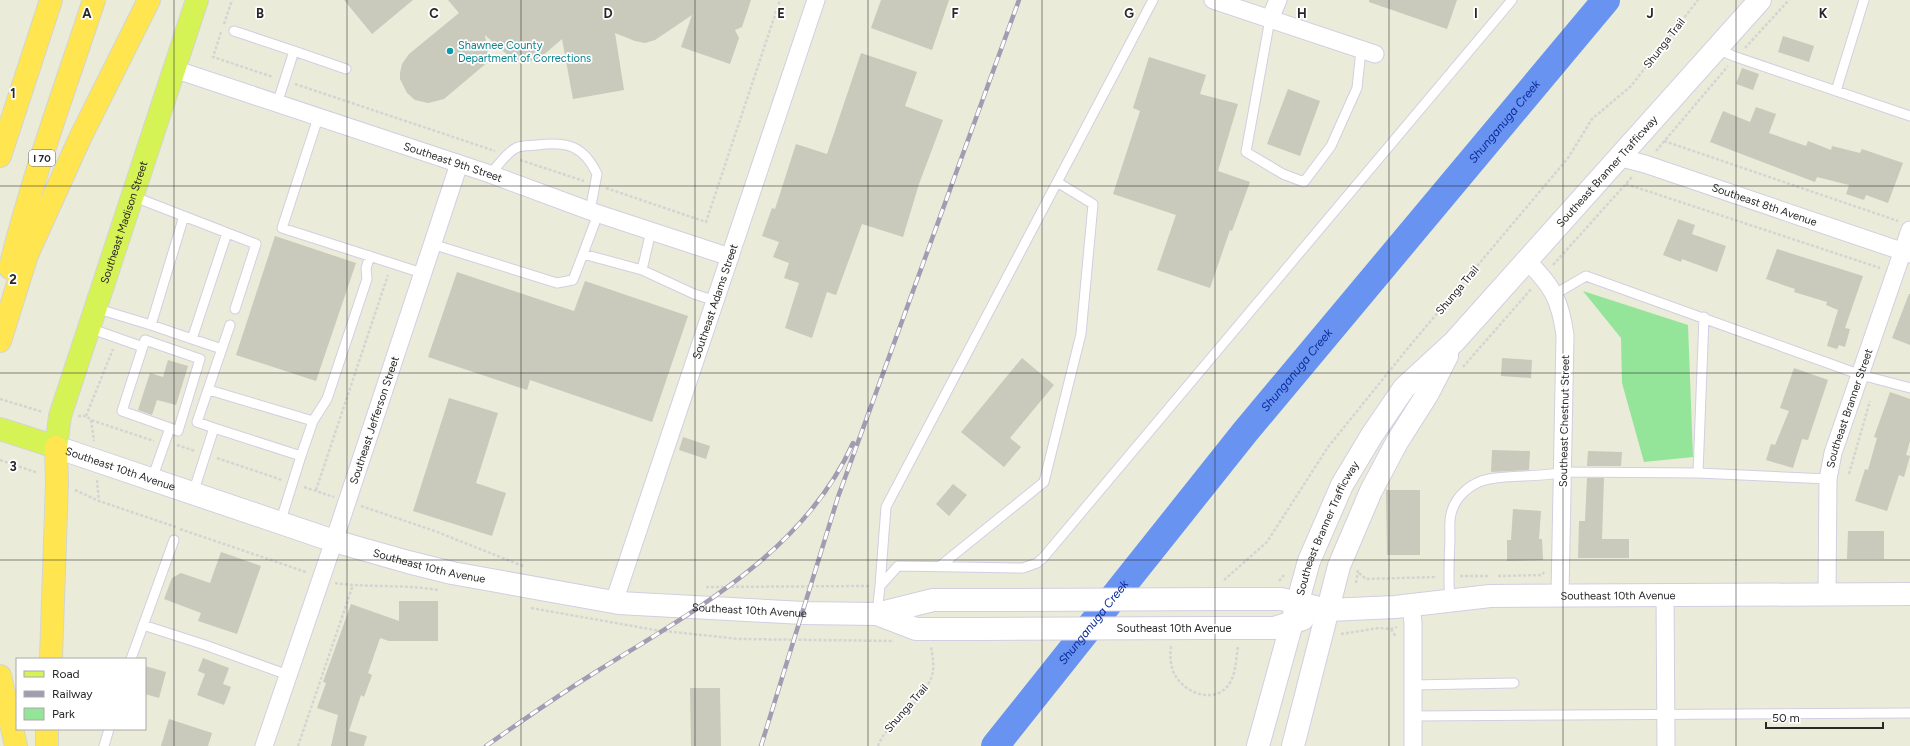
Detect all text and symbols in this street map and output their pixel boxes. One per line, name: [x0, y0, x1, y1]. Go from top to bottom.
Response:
text: A: [82, 6, 92, 21]
text: B: [256, 6, 264, 21]
text: C: [429, 6, 439, 21]
text: D: [603, 6, 613, 21]
text: E: [777, 6, 785, 21]
text: F: [951, 6, 959, 21]
text: G: [1124, 6, 1134, 21]
text: H: [1297, 6, 1307, 21]
text: I: [1474, 6, 1478, 21]
text: J: [1646, 6, 1654, 21]
text: K: [1819, 6, 1828, 21]
street label: Shunga Trail: [1641, 16, 1688, 71]
place label: Shawnee County Department of Corrections: [458, 39, 591, 65]
marker: Shawnee County Department of Corrections: [445, 46, 455, 56]
water label: Shunganuga Creek: [1466, 76, 1544, 166]
text: 1: [10, 86, 16, 101]
street label: Southeast Branner Trafficway: [1554, 113, 1661, 230]
street label: Southeast 9th Street: [402, 140, 504, 185]
road number: I 70: [29, 150, 55, 166]
street label: Southeast Madison Street: [98, 159, 151, 286]
street label: Southeast 8th Avenue: [1710, 181, 1819, 229]
street label: Southeast Adams Street: [690, 242, 741, 361]
street label: Shunga Trail: [1433, 263, 1482, 317]
text: 2: [9, 272, 17, 287]
water label: Shunganuga Creek: [1258, 325, 1336, 414]
street label: Southeast Branner Street: [1824, 347, 1876, 469]
street label: Southeast Jefferson Street: [347, 355, 402, 486]
street label: Southeast Chestnut Street: [1557, 355, 1572, 487]
street label: Southeast 10th Avenue: [64, 445, 177, 494]
text: 3: [9, 459, 17, 474]
street label: Southeast Branner Trafficway: [1294, 459, 1362, 597]
street label: Southeast 10th Avenue: [371, 546, 486, 586]
water label: Shunganuga Creek: [1056, 577, 1132, 667]
street label: Southeast 10th Avenue: [1560, 589, 1676, 603]
street label: Southeast 10th Avenue: [692, 601, 807, 620]
street label: Southeast 10th Avenue: [1117, 622, 1232, 635]
legend: [16, 658, 146, 730]
text: Road: [52, 667, 80, 681]
street label: Shunga Trail: [882, 681, 931, 735]
text: Railway: [52, 687, 93, 701]
scale bar: [1766, 704, 1883, 730]
text: Park: [52, 707, 75, 721]
text: 50 m: [1772, 711, 1800, 725]

